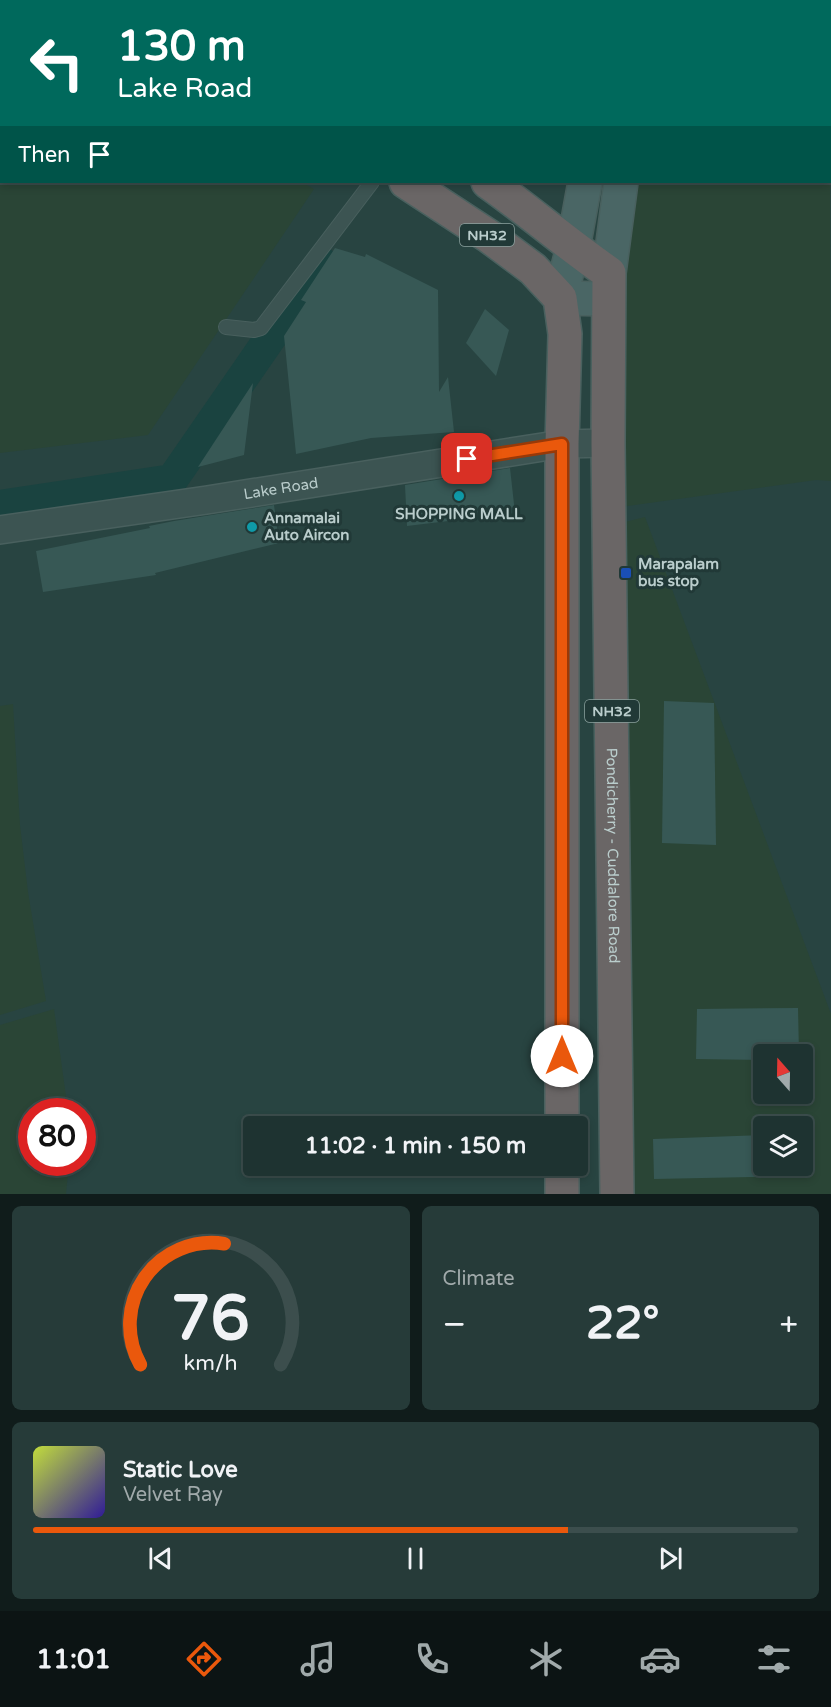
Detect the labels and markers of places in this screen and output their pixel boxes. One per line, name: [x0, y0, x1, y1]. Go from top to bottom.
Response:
pin: [441, 433, 492, 484]
marker: SHOPPING MALL: [452, 489, 466, 503]
place label: SHOPPING MALL: [395, 505, 523, 523]
place label: Annamalai Auto Aircon: [264, 509, 349, 544]
marker: Annamalai Auto Aircon: [245, 520, 259, 534]
place label: Marapalam bus stop: [638, 555, 719, 591]
marker: Marapalam bus stop: [619, 566, 633, 580]

